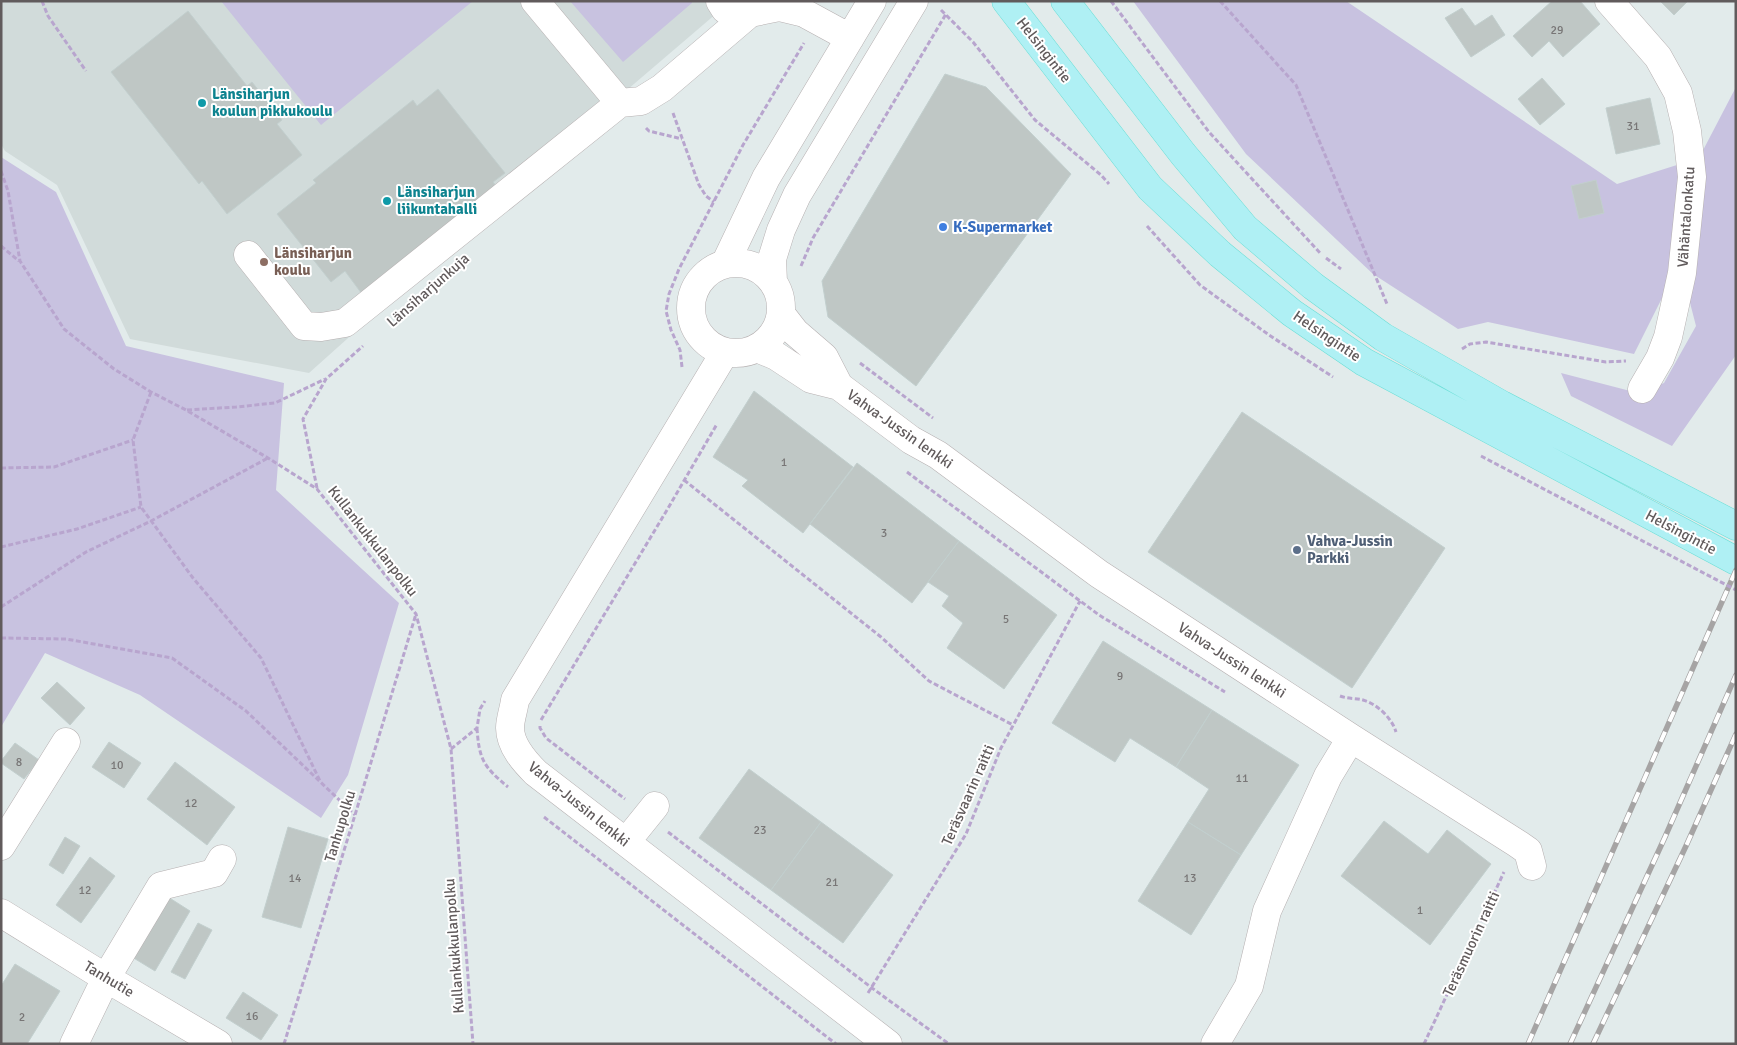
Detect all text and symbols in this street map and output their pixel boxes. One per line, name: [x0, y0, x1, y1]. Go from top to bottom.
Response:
street label: Helsingintie: [1013, 14, 1075, 86]
house number: 29: [1551, 23, 1563, 38]
place label: Länsiharjun koulun pikkukoulu: [212, 85, 333, 120]
marker: Länsiharjun koulun pikkukoulu: [196, 97, 208, 109]
house number: 31: [1627, 119, 1639, 134]
street label: Vähäntalonkatu: [1673, 166, 1699, 268]
place label: Länsiharjun liikuntahalli: [397, 183, 477, 218]
marker: Länsiharjun liikuntahalli: [381, 195, 393, 207]
place label: K-Supermarket: [953, 218, 1053, 236]
marker: K-Supermarket: [937, 221, 949, 233]
place label: Länsiharjun koulu: [274, 244, 352, 279]
street label: Länsiharjunkuja: [383, 249, 473, 331]
marker: Länsiharjun koulu: [258, 256, 270, 268]
street label: Helsingintie: [1290, 307, 1364, 365]
street label: Vahva-Jussin lenkki: [843, 386, 957, 472]
house number: 1: [781, 455, 787, 470]
street label: Kullankukkulanpolku: [324, 482, 422, 600]
street label: Helsingintie: [1642, 506, 1720, 558]
house number: 3: [881, 526, 887, 541]
place label: Vahva-Jussin Parkki: [1307, 532, 1393, 567]
marker: Vahva-Jussin Parkki: [1291, 544, 1303, 556]
house number: 5: [1003, 612, 1009, 627]
street label: Vahva-Jussin lenkki: [1174, 618, 1290, 702]
house number: 9: [1117, 669, 1123, 684]
street label: Teräsvaarin raitti: [938, 742, 998, 848]
house number: 8: [16, 755, 22, 770]
house number: 10: [111, 758, 123, 773]
street label: Vahva-Jussin lenkki: [525, 758, 633, 850]
house number: 11: [1236, 771, 1248, 786]
street label: Tanhupolku: [321, 788, 359, 864]
house number: 12: [185, 796, 197, 811]
house number: 23: [754, 823, 766, 838]
house number: 14: [289, 871, 302, 886]
house number: 13: [1184, 871, 1196, 886]
house number: 21: [826, 875, 838, 890]
street label: Kullankukkulanpolku: [440, 878, 468, 1014]
house number: 12: [79, 883, 91, 898]
street label: Teräsmuorin raitti: [1439, 888, 1503, 1000]
house number: 1: [1417, 903, 1423, 918]
street label: Tanhutie: [81, 957, 137, 1001]
house number: 16: [246, 1009, 258, 1024]
house number: 2: [19, 1010, 25, 1025]

